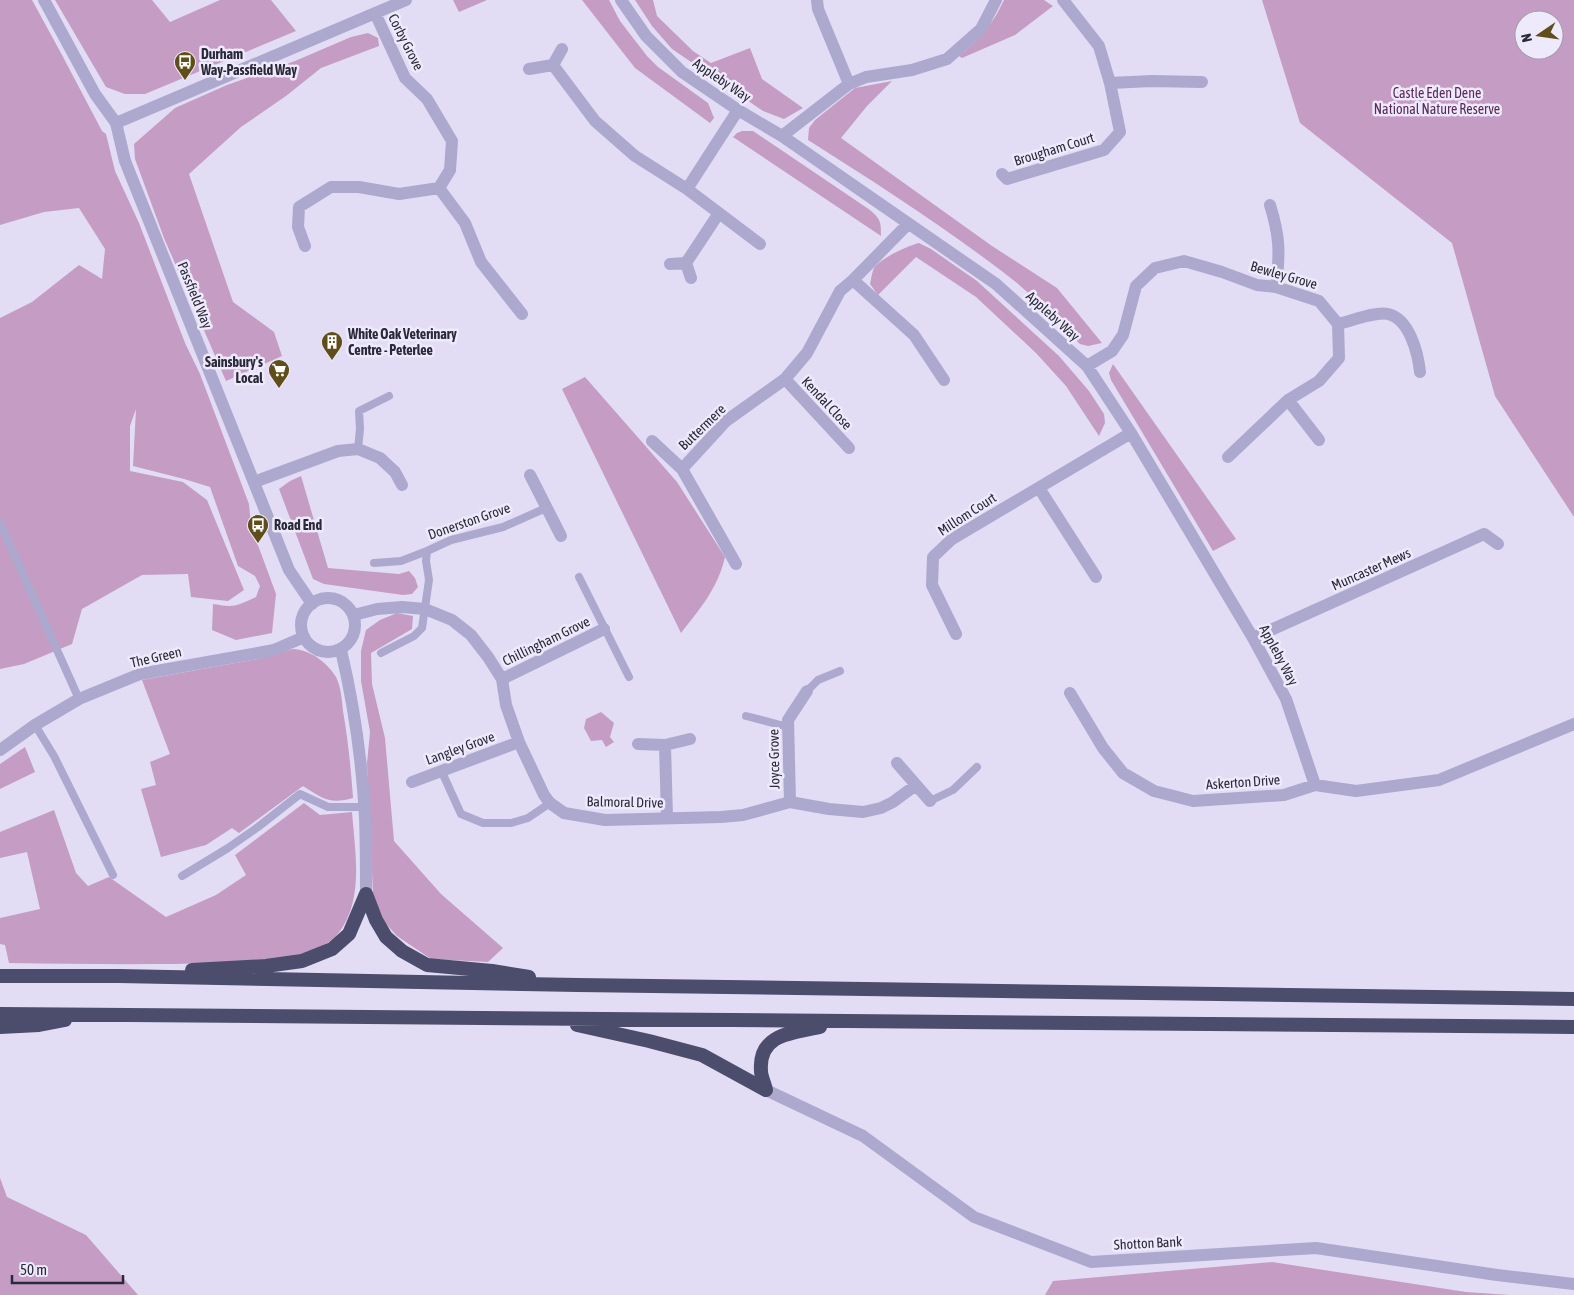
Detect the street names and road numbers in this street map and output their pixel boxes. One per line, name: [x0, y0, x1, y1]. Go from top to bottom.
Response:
street label: Corby Grove: [385, 11, 427, 73]
street label: Appleby Way: [690, 55, 754, 105]
street label: Brougham Court: [1012, 129, 1096, 169]
street label: Bewley Grove: [1249, 258, 1319, 292]
street label: Passfield Way: [174, 259, 216, 331]
street label: Appleby Way: [1023, 288, 1083, 344]
street label: Kendal Close: [799, 373, 855, 433]
street label: Buttermere: [675, 401, 729, 453]
street label: Millom Court: [935, 489, 999, 539]
street label: Donerston Grove: [426, 499, 512, 543]
street label: Muncaster Mews: [1329, 544, 1413, 594]
street label: Chillingham Grove: [500, 613, 592, 669]
street label: Appleby Way: [1256, 622, 1302, 688]
street label: The Green: [129, 643, 183, 671]
street label: Langley Grove: [423, 728, 497, 768]
street label: Joyce Grove: [765, 729, 783, 789]
street label: Askerton Drive: [1205, 771, 1281, 793]
street label: Balmoral Drive: [587, 793, 663, 811]
street label: Shotton Bank: [1113, 1233, 1183, 1253]

